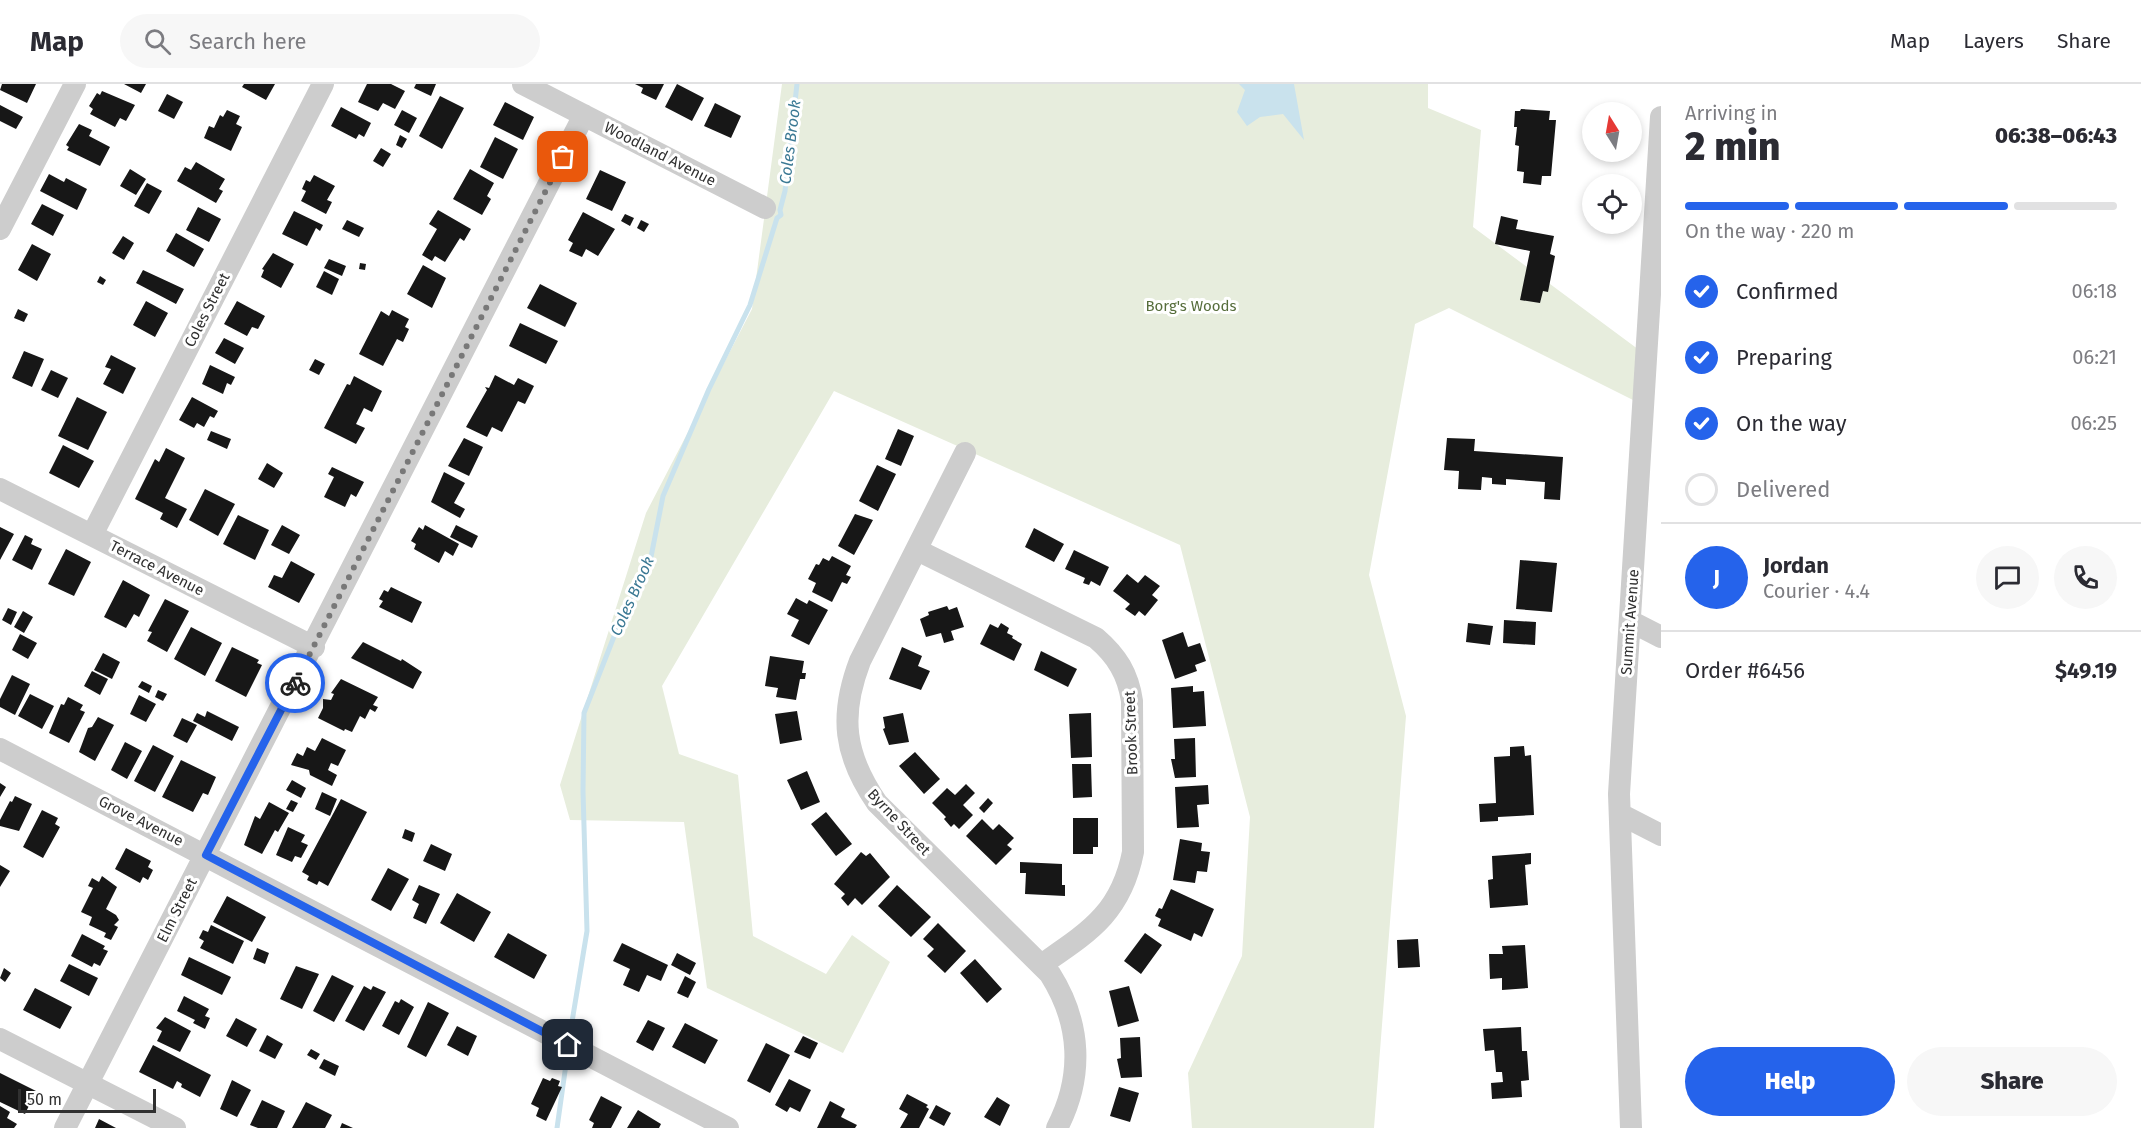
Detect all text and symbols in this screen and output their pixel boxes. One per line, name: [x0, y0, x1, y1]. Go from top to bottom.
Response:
search box: [120, 14, 540, 68]
text: Map: [30, 25, 84, 58]
icon: search: [141, 25, 174, 58]
text: Search here: [189, 28, 307, 55]
text: Map: [1890, 28, 1930, 54]
text: Layers: [1963, 28, 2024, 54]
text: Share: [2057, 28, 2111, 54]
water label: Coles Brook: [775, 99, 805, 185]
text: Arriving in: [1685, 101, 1778, 125]
north arrow: [1582, 102, 1642, 162]
map controls: [1582, 102, 1642, 234]
street label: Woodland Avenue: [601, 118, 719, 190]
text: 06:38–06:43: [1995, 122, 2117, 149]
text: 2 min: [1685, 124, 1781, 170]
pin: [537, 131, 588, 182]
icon: bag: [546, 140, 579, 173]
button: locate: [1582, 174, 1642, 234]
text: On the way · 220 m: [1685, 219, 1854, 243]
street label: Coles Street: [181, 269, 234, 350]
icon: check: [1685, 275, 1718, 308]
text: Confirmed: [1736, 278, 1839, 305]
text: 06:18: [2072, 279, 2117, 303]
park label: Borg's Woods: [1145, 297, 1237, 315]
icon: check: [1685, 341, 1718, 374]
text: Preparing: [1736, 344, 1832, 371]
text: 06:21: [2072, 345, 2117, 369]
icon: check: [1685, 407, 1718, 440]
text: On the way: [1736, 410, 1847, 437]
text: 06:25: [2070, 411, 2117, 435]
text: Delivered: [1736, 476, 1831, 503]
street label: Terrace Avenue: [107, 537, 207, 599]
button: chat: [1976, 546, 2039, 609]
button: phone: [2054, 546, 2117, 609]
text: Jordan: [1763, 552, 1829, 579]
water label: Coles Brook: [606, 553, 658, 639]
text: J: [1713, 564, 1720, 591]
street label: Summit Avenue: [1617, 568, 1643, 676]
text: Courier · 4.4: [1763, 579, 1870, 603]
courier: [265, 653, 325, 713]
text: Order #6456: [1685, 657, 1805, 684]
text: $49.19: [2055, 657, 2117, 684]
icon: bike: [279, 667, 312, 700]
street label: Brook Street: [1121, 690, 1141, 775]
street label: Byrne Street: [864, 785, 935, 859]
street label: Grove Avenue: [96, 792, 186, 850]
street label: Elm Street: [153, 874, 201, 945]
pin: [542, 1019, 593, 1070]
icon: home: [551, 1028, 584, 1061]
button: Help: [1685, 1047, 1895, 1116]
button: Share: [1907, 1047, 2117, 1116]
scale bar: [18, 1086, 156, 1114]
text: 50 m: [27, 1090, 62, 1109]

